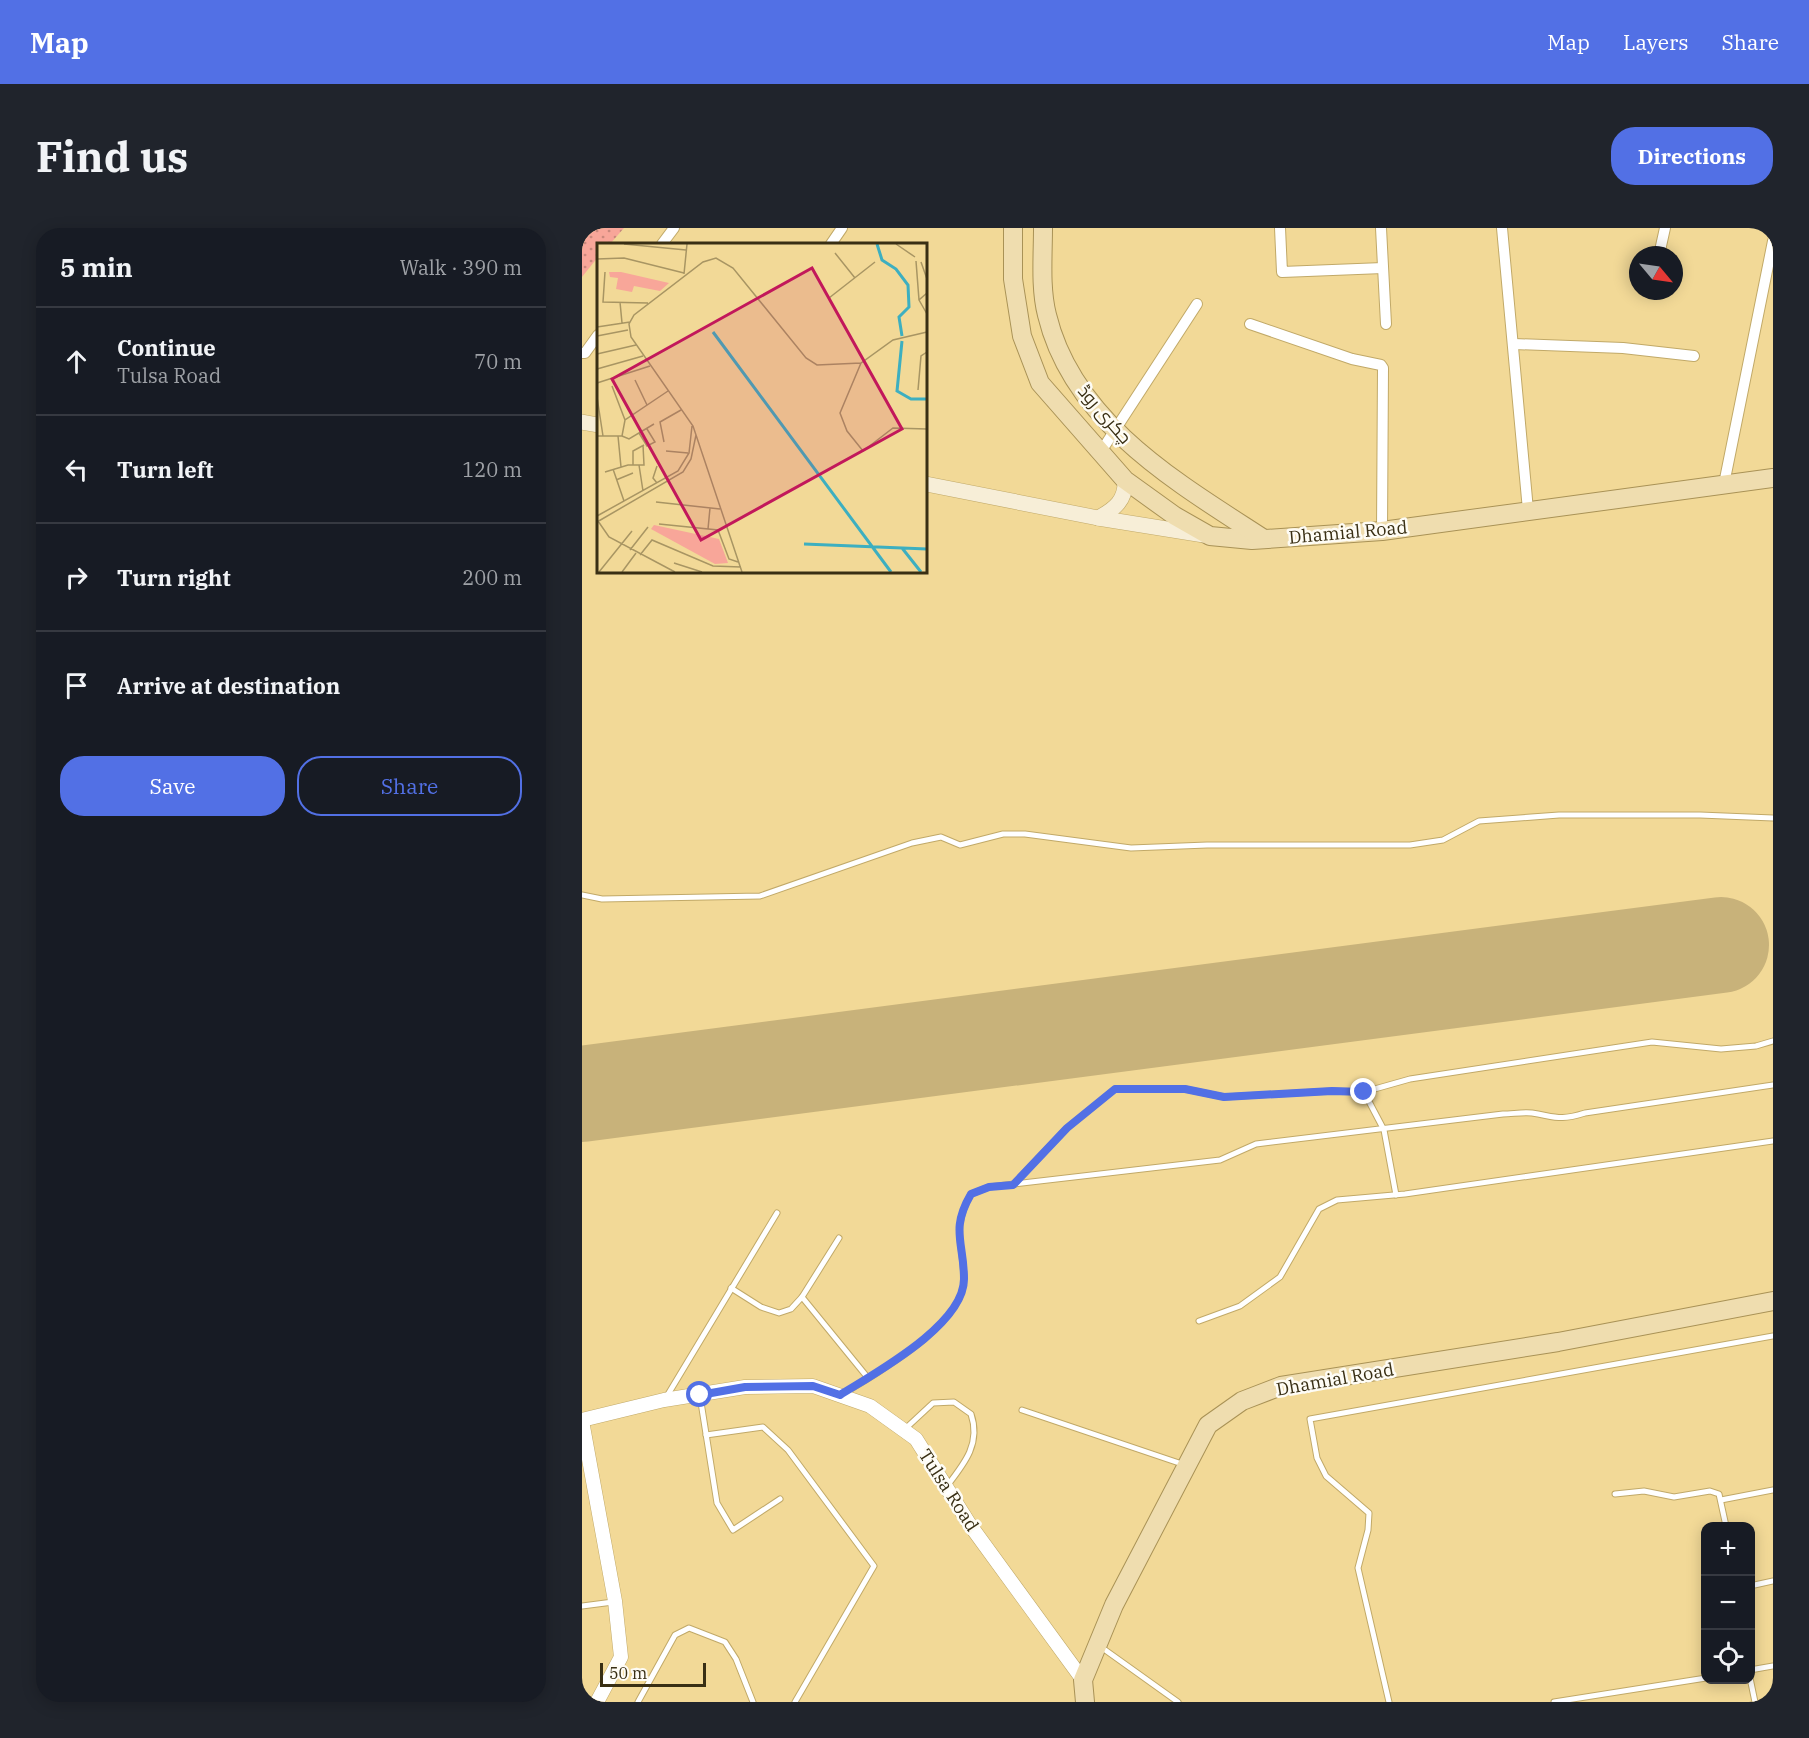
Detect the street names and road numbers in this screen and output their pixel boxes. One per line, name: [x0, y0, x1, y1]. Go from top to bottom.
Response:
street label: چکری روڈ: [1072, 380, 1137, 449]
street label: Dhamial Road: [1288, 515, 1408, 549]
street label: Dhamial Road: [1274, 1357, 1396, 1401]
street label: Tulsa Road: [914, 1444, 984, 1536]

